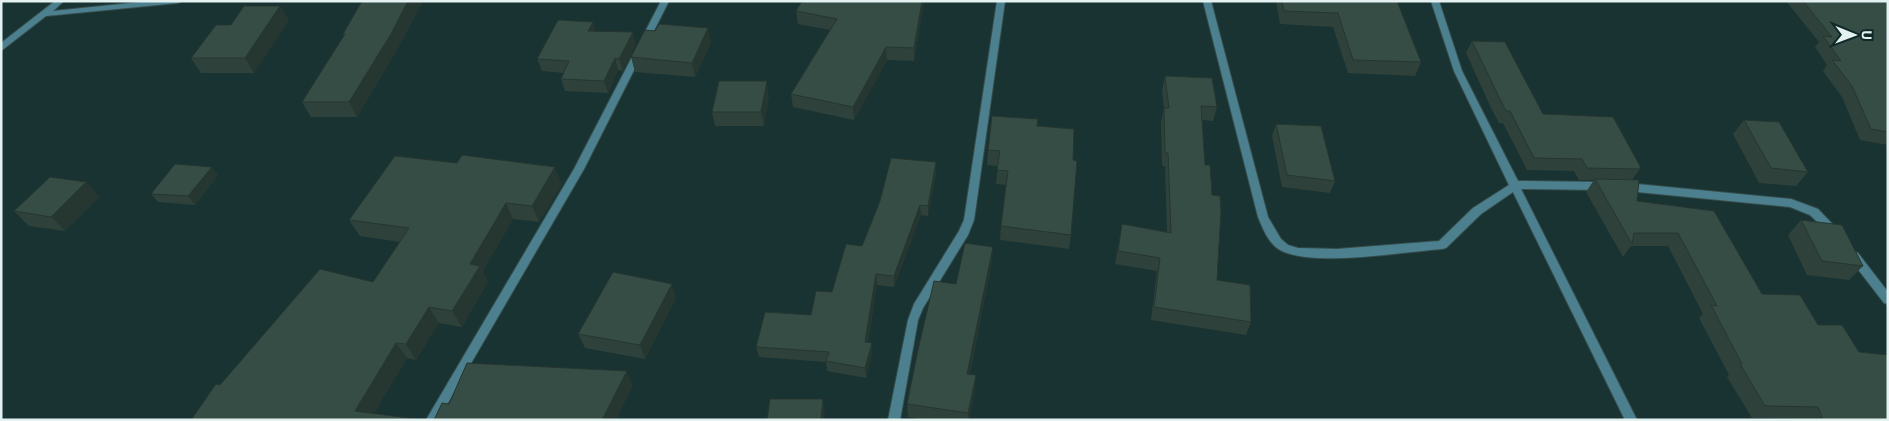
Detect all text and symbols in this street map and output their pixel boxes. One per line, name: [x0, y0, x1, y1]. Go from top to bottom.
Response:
north arrow: [1829, 10, 1879, 60]
text: U: [1859, 30, 1876, 40]

